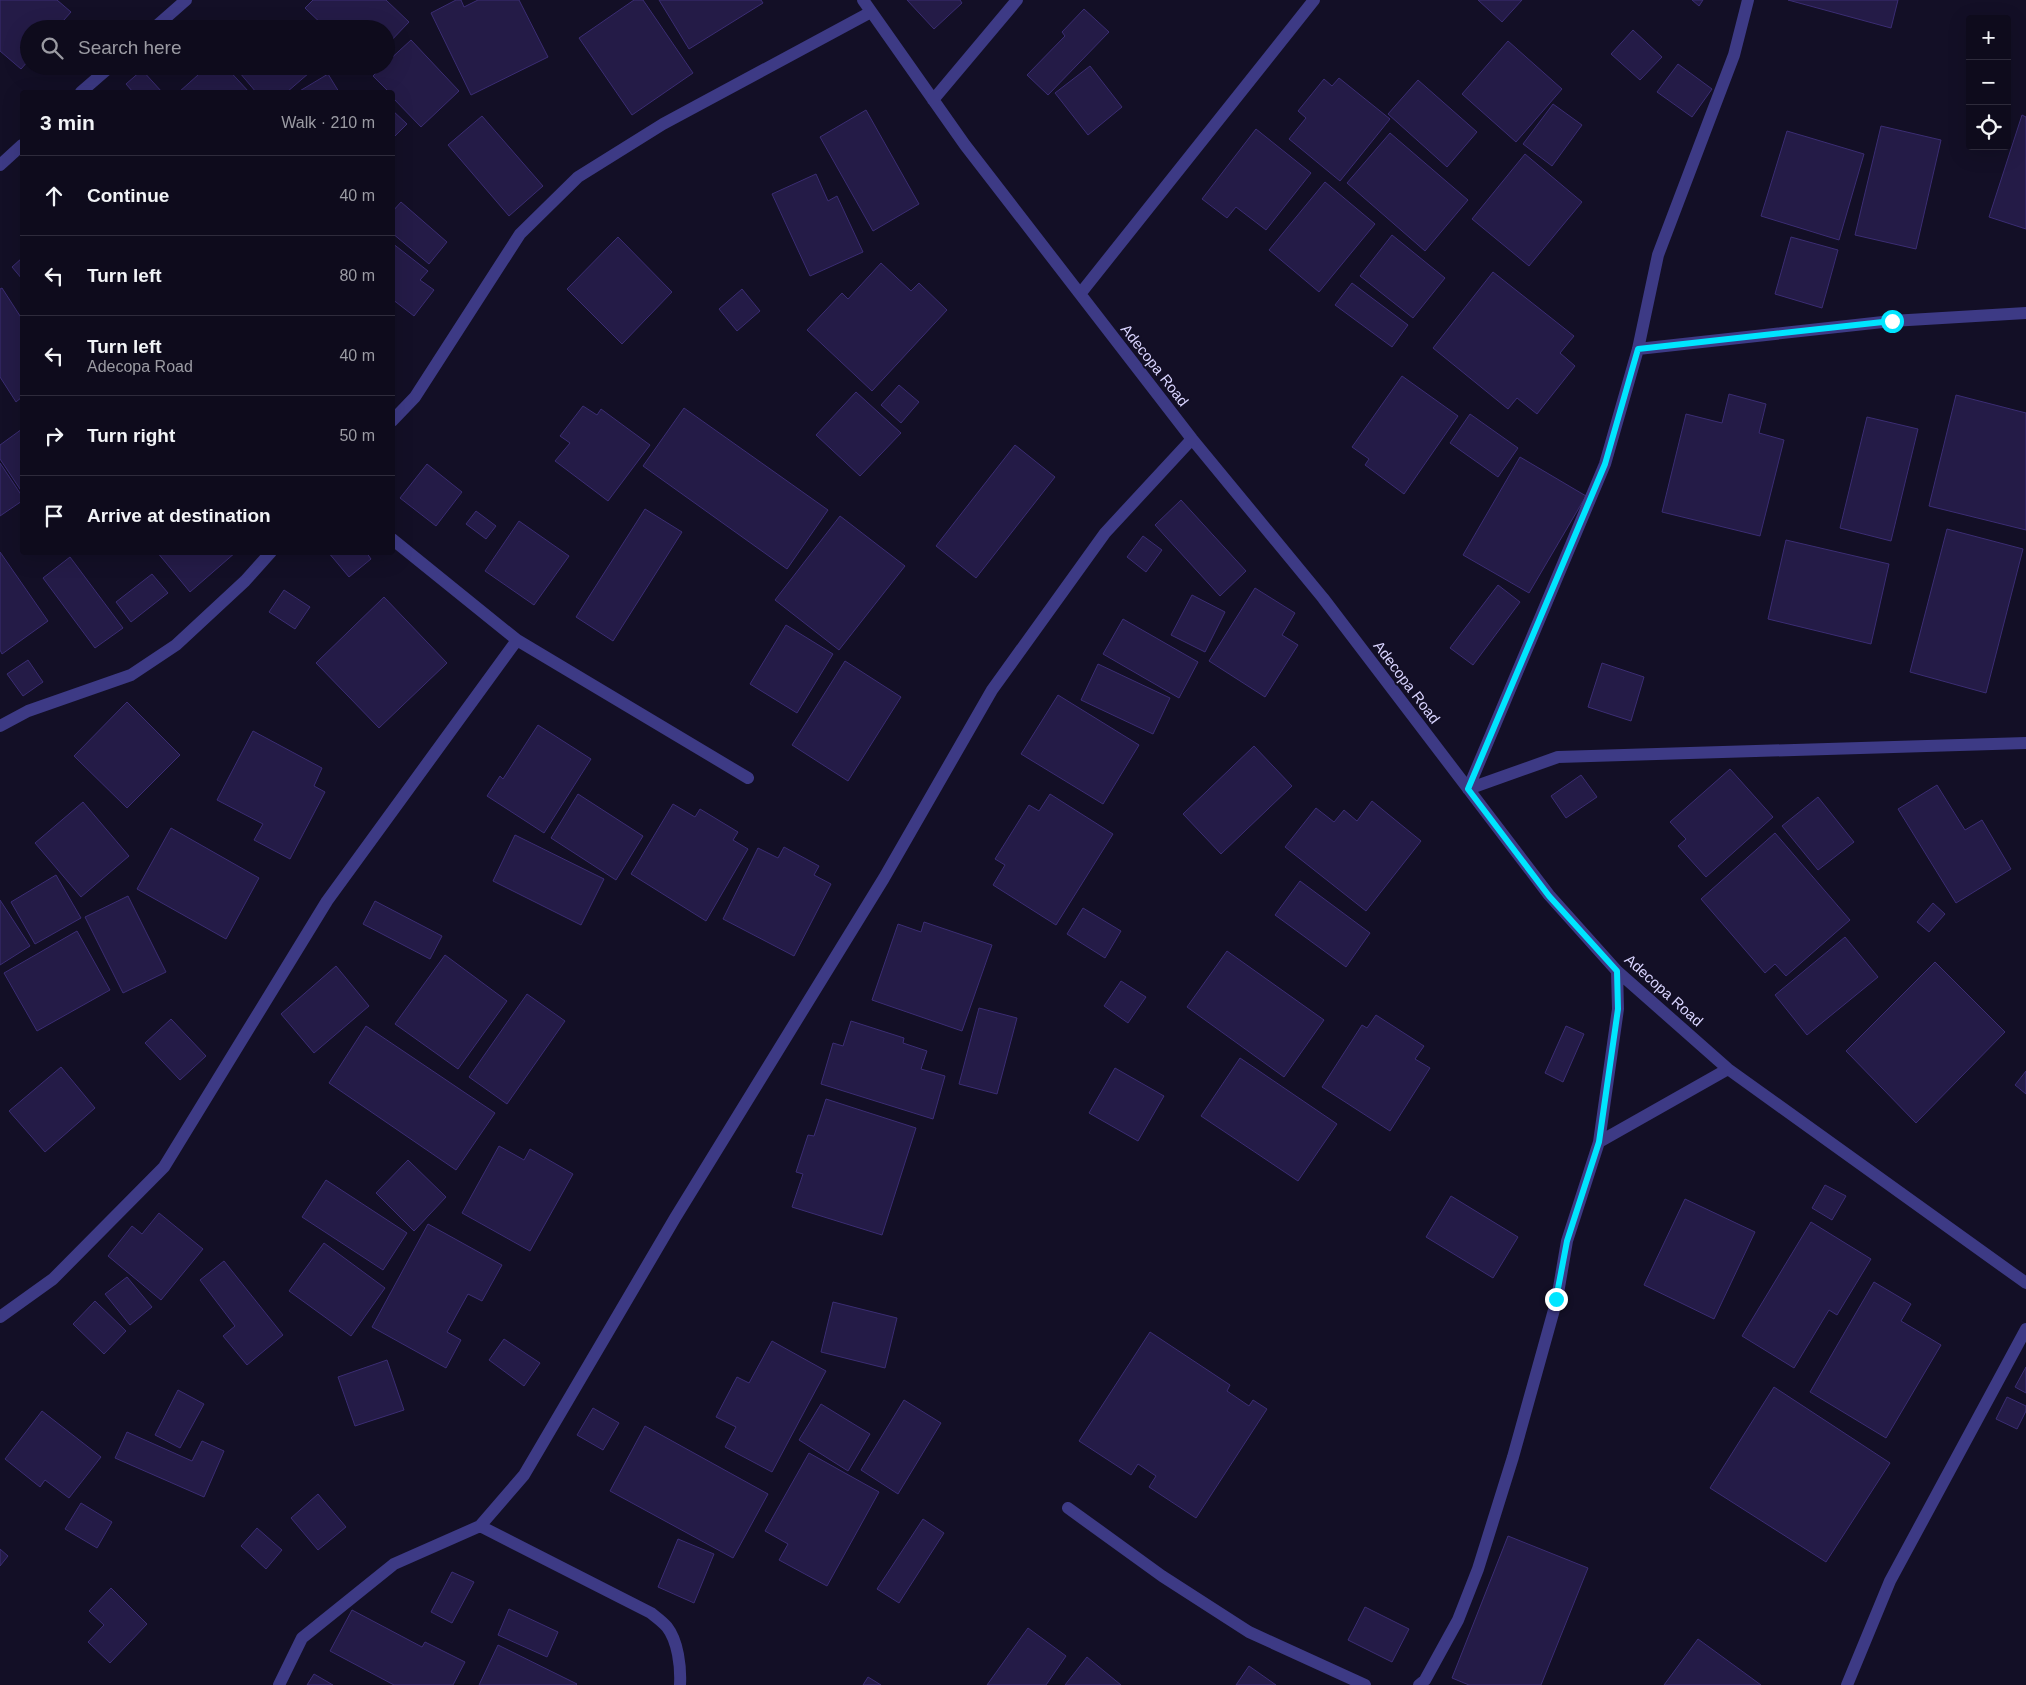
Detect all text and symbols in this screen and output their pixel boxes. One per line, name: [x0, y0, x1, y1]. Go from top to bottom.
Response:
map controls: [1966, 15, 2011, 150]
button: +: [1966, 15, 2011, 60]
search box: [20, 20, 395, 75]
icon: search: [38, 34, 66, 62]
text: Search here: [78, 37, 182, 58]
button: −: [1966, 60, 2011, 105]
button: locate: [1966, 105, 2011, 150]
text: 3 min: [40, 111, 95, 134]
text: Walk · 210 m: [281, 114, 375, 131]
icon: ahead: [40, 182, 68, 210]
text: Continue: [87, 185, 169, 206]
text: 40 m: [339, 187, 375, 204]
icon: left: [40, 262, 68, 290]
text: Turn left: [87, 265, 162, 286]
text: 80 m: [339, 267, 375, 284]
route start: [1881, 310, 1904, 333]
street label: Adecopa Road: [1118, 321, 1192, 409]
text: Turn left: [87, 336, 162, 357]
icon: left: [40, 342, 68, 370]
text: 40 m: [339, 347, 375, 364]
text: Adecopa Road: [87, 358, 193, 375]
icon: right: [40, 422, 68, 450]
text: Turn right: [87, 425, 175, 446]
text: 50 m: [339, 427, 375, 444]
icon: arrive: [40, 502, 68, 530]
text: Arrive at destination: [87, 505, 271, 526]
street label: Adecopa Road: [1370, 637, 1444, 727]
street label: Adecopa Road: [1621, 950, 1707, 1030]
route end: [1545, 1288, 1568, 1311]

